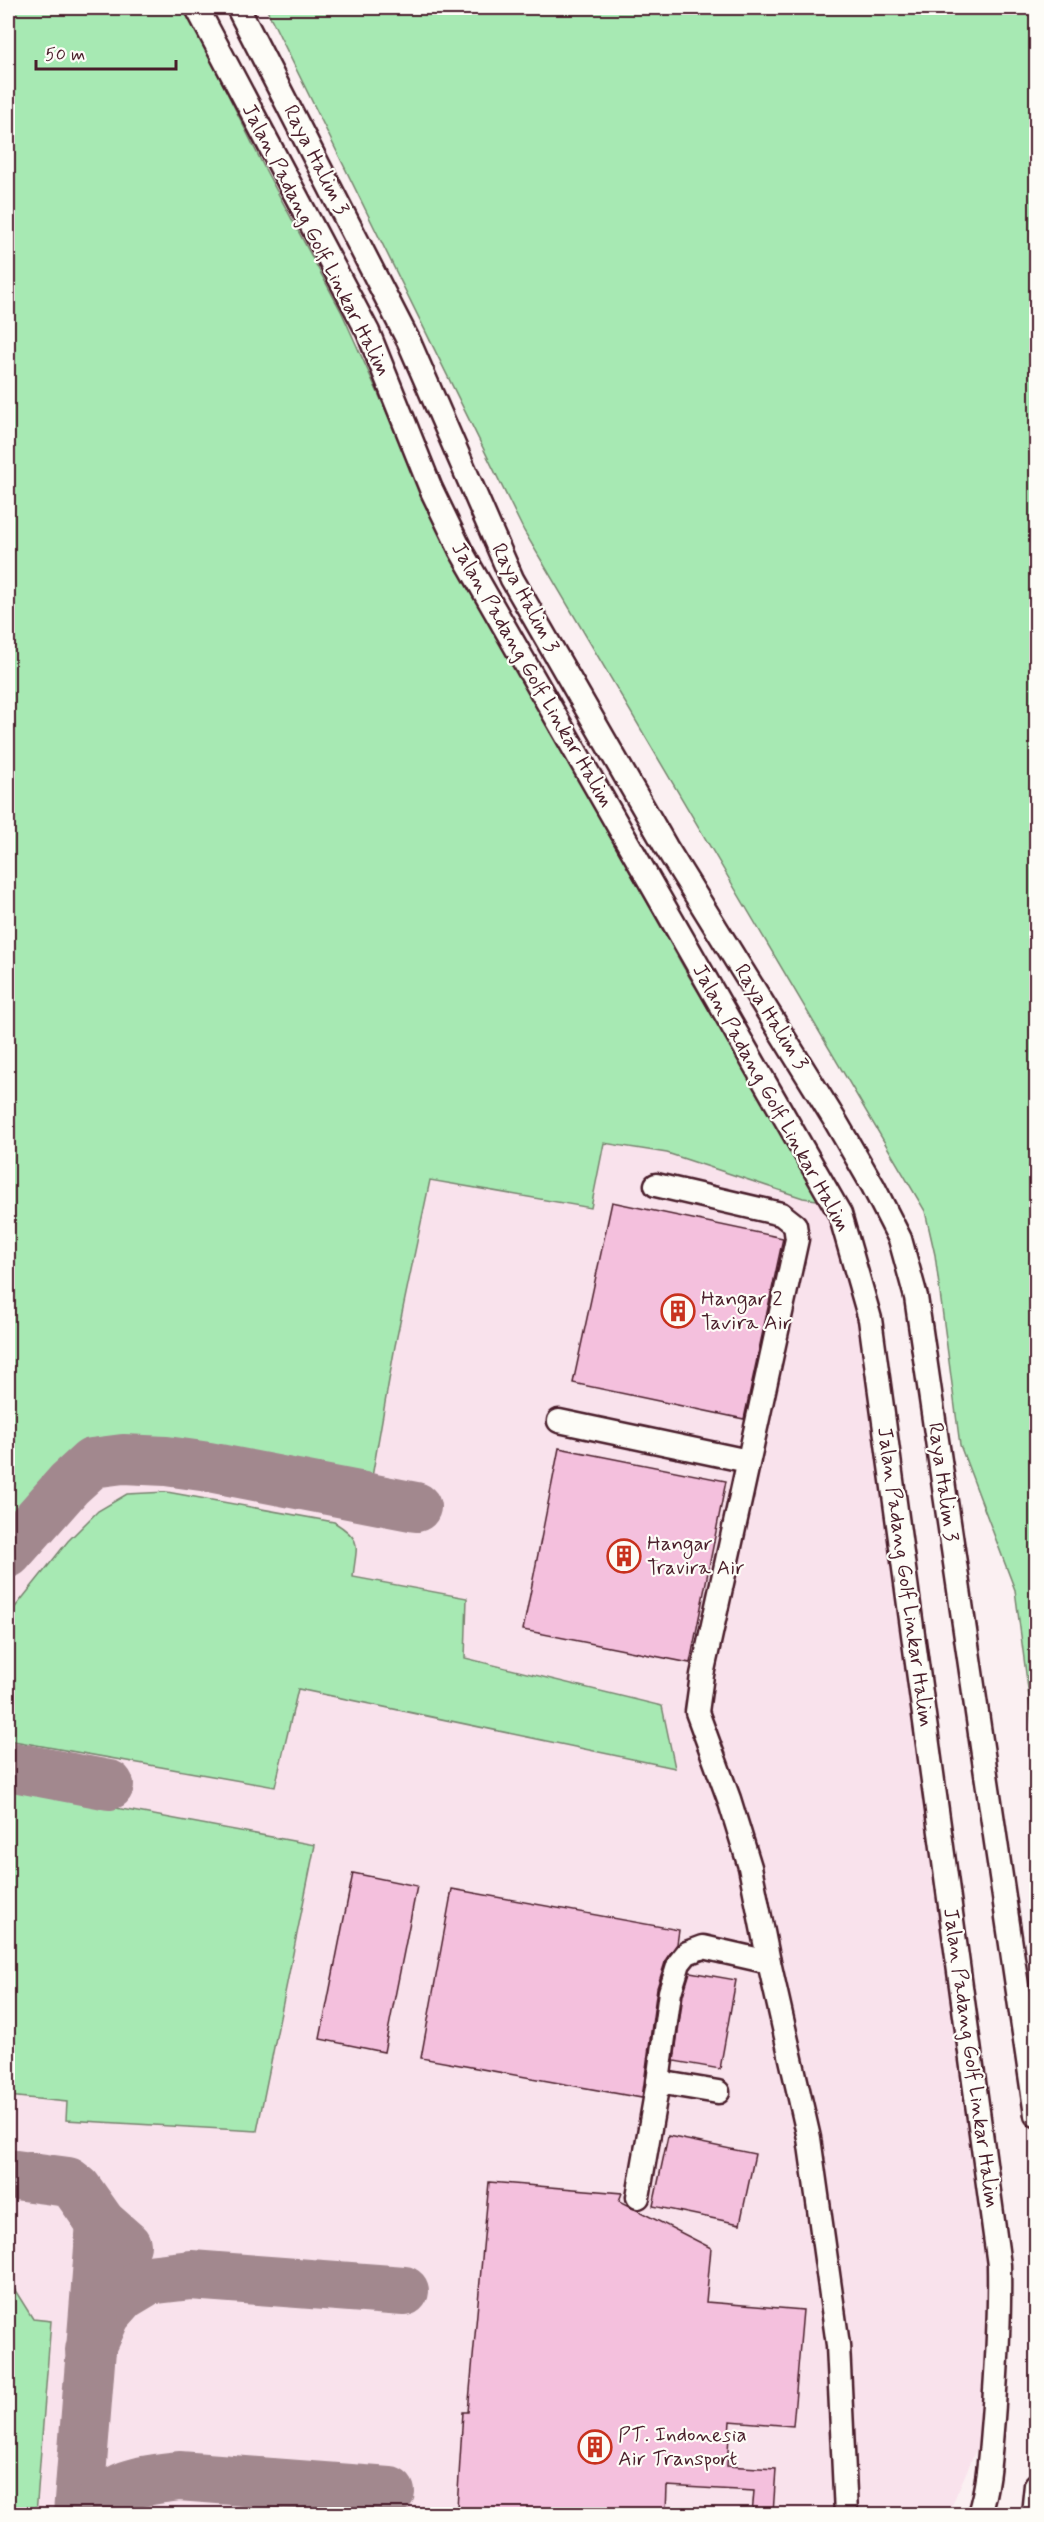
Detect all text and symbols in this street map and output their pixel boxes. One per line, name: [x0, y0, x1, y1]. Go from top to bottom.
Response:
scale bar: [36, 33, 176, 71]
text: 50 m: [45, 43, 85, 67]
street label: Jalan Padang Golf Linkar Halim: [235, 99, 397, 381]
street label: Raya Halim 3: [276, 100, 356, 220]
street label: Jalan Padang Golf Linkar Halim: [444, 537, 620, 813]
street label: Raya Halim 3: [484, 538, 566, 658]
street label: Jalan Padang Golf Linkar Halim: [685, 959, 857, 1237]
street label: Raya Halim 3: [727, 959, 815, 1076]
place label: Hangar 2 Tavira Air: [701, 1285, 792, 1337]
building icon: Hangar 2 Tavira Air: [660, 1293, 696, 1329]
street label: Raya Halim 3: [921, 1421, 965, 1544]
street label: Jalan Padang Golf Linkar Halim: [870, 1425, 940, 1729]
place label: Hangar Travira Air: [647, 1530, 745, 1582]
building icon: Hangar Travira Air: [606, 1538, 642, 1574]
street label: Jalan Padang Golf Linkar Halim: [936, 1906, 1006, 2210]
place label: PT. Indonesia Air Transport: [618, 2421, 747, 2473]
building icon: PT. Indonesia Air Transport: [577, 2429, 613, 2465]

